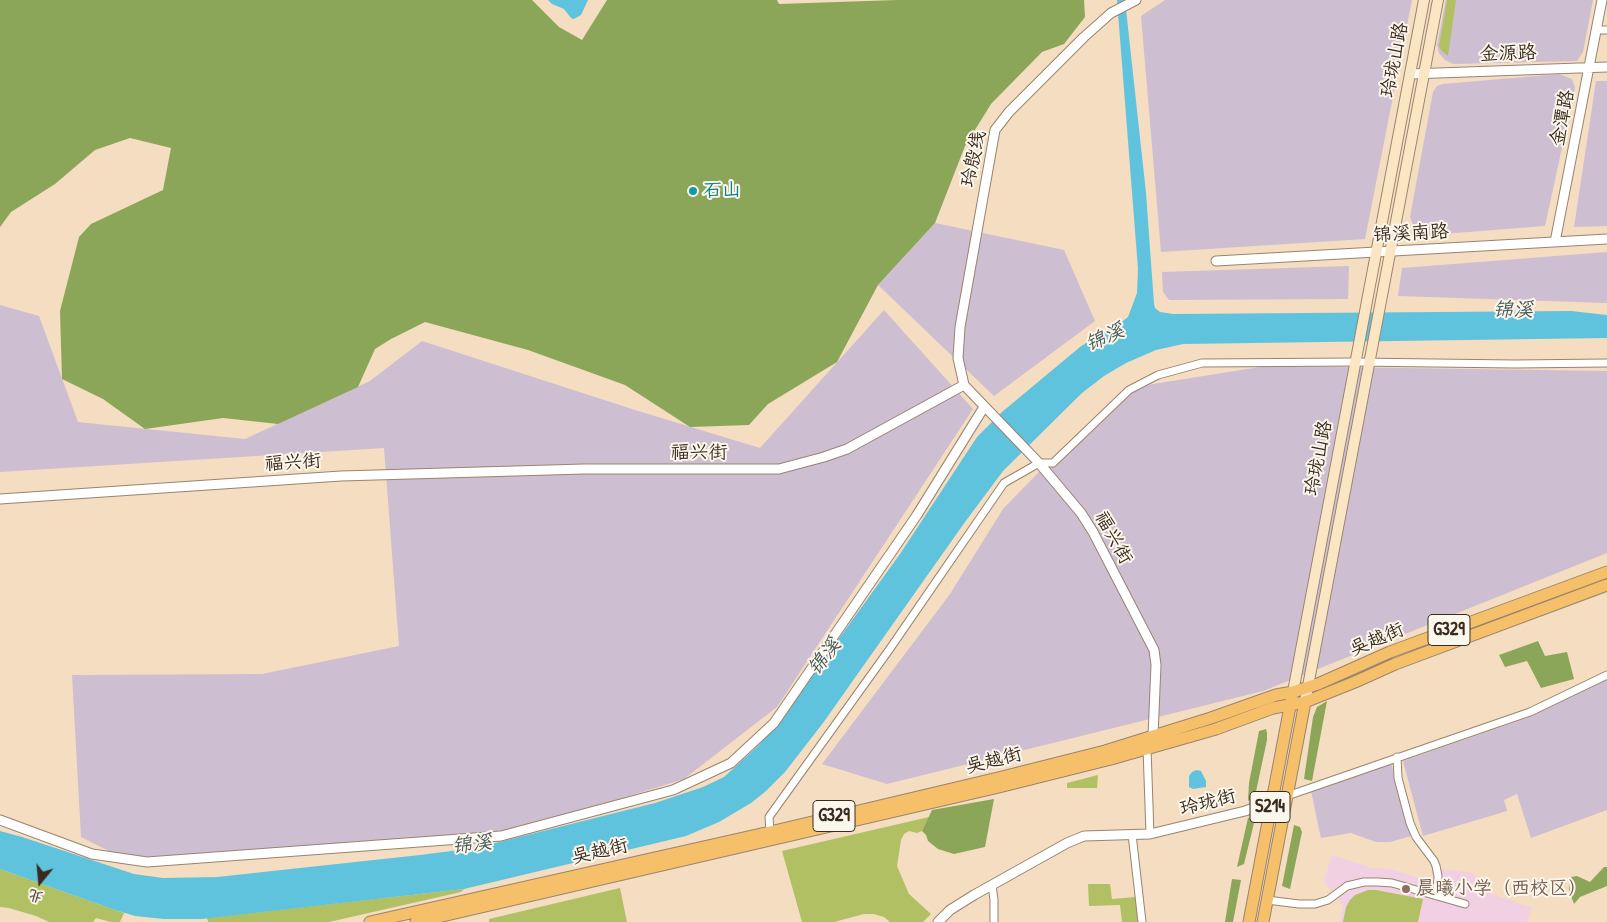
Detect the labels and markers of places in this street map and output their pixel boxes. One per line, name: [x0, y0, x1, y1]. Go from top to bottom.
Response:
place label: 石山: [703, 180, 741, 202]
marker: 石山: [687, 185, 699, 197]
place label: 晨曦小学（西校区）: [1416, 878, 1587, 900]
marker: 晨曦小学（西校区）: [1400, 883, 1412, 895]

